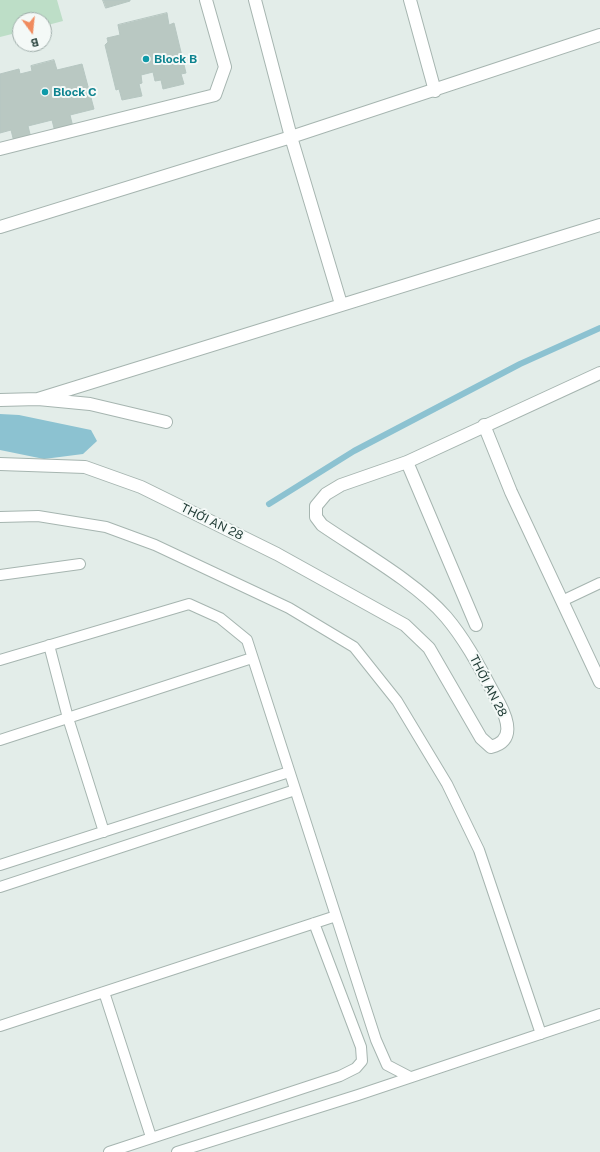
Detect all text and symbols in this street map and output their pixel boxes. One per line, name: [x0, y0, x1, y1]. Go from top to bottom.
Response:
north arrow: [12, 12, 52, 52]
text: B: [30, 36, 40, 49]
place label: Block B: [154, 52, 197, 66]
marker: Block B: [141, 54, 151, 64]
place label: Block C: [53, 85, 97, 99]
marker: Block C: [40, 87, 50, 97]
street label: THỚI AN 28: [179, 501, 245, 543]
street label: THỚI AN 28: [466, 653, 510, 719]

